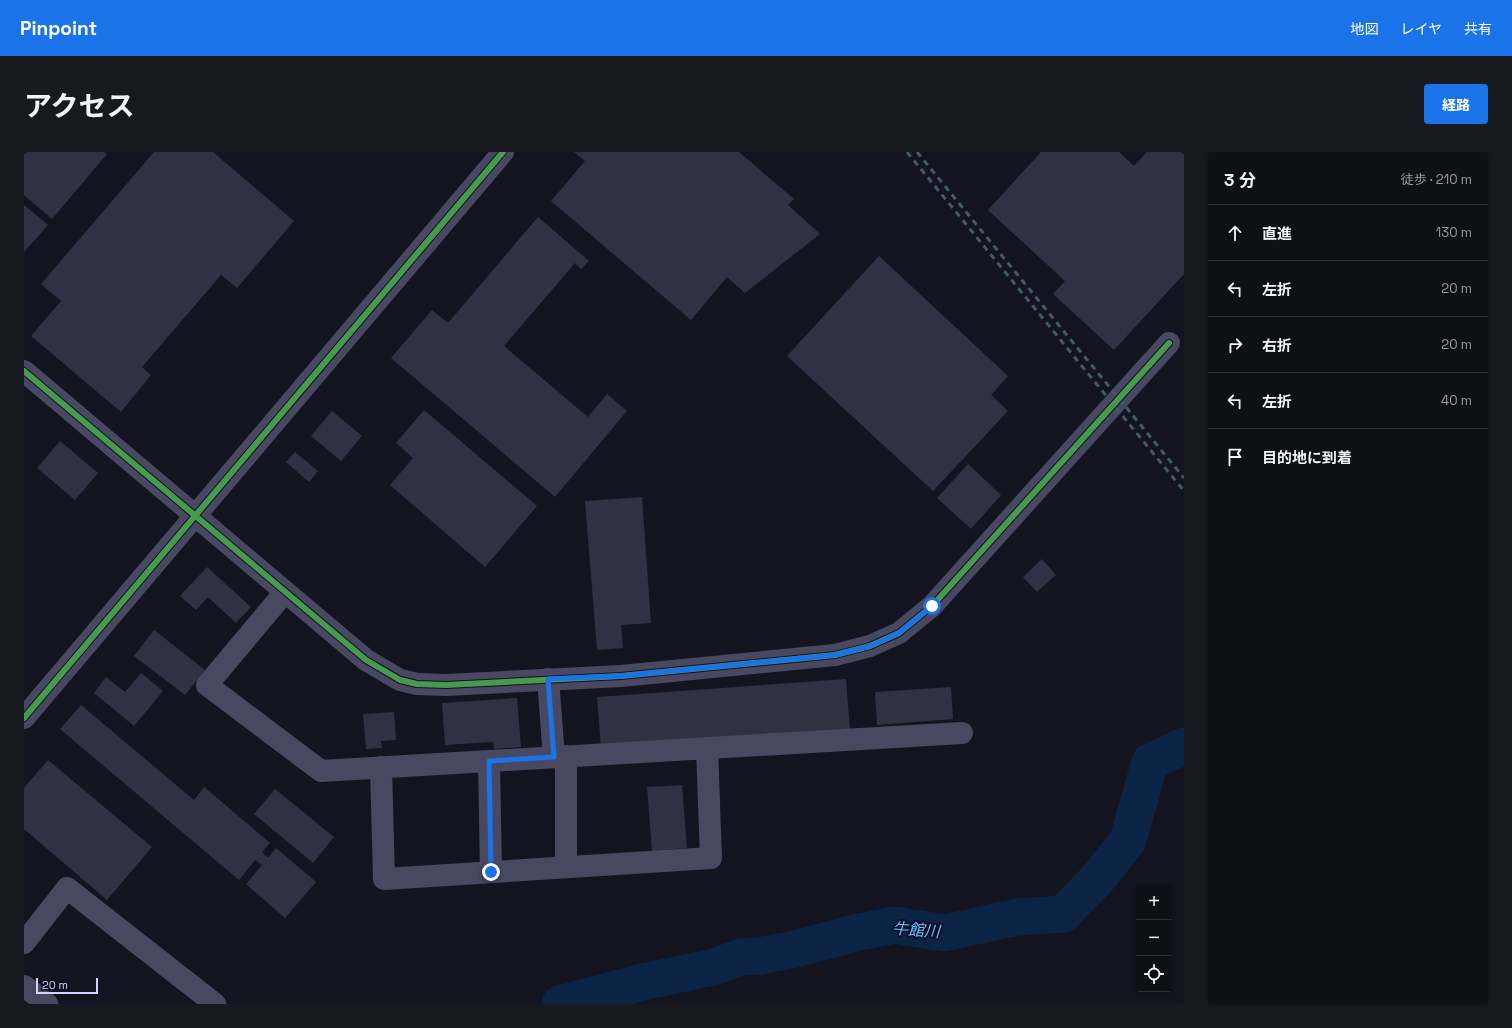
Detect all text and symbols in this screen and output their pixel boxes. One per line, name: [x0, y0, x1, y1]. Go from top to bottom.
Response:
text: Pinpoint: [20, 16, 97, 41]
text: 地図: [1350, 20, 1378, 38]
text: レイヤ: [1400, 20, 1442, 38]
text: 共有: [1464, 20, 1492, 38]
button: 経路: [1424, 84, 1488, 124]
text: アクセス: [24, 88, 135, 124]
text: 3 分: [1224, 169, 1256, 191]
text: 徒歩 · 210 m: [1401, 171, 1472, 188]
icon: ahead: [1224, 222, 1246, 244]
text: 直進: [1262, 224, 1292, 243]
text: 130 m: [1436, 224, 1472, 241]
icon: left: [1224, 278, 1246, 300]
text: 左折: [1262, 280, 1292, 299]
text: 20 m: [1441, 280, 1472, 297]
icon: right: [1224, 334, 1246, 356]
text: 右折: [1262, 336, 1292, 355]
text: 20 m: [1441, 336, 1472, 353]
icon: left: [1224, 390, 1246, 412]
text: 左折: [1262, 392, 1292, 411]
text: 40 m: [1441, 392, 1472, 409]
icon: arrive: [1224, 446, 1246, 468]
text: 目的地に到着: [1262, 448, 1352, 467]
route start: [923, 597, 941, 615]
route end: [482, 863, 500, 881]
map controls: [1136, 884, 1172, 992]
button: +: [1136, 884, 1172, 920]
water label: 牛館川: [891, 918, 943, 942]
button: −: [1136, 920, 1172, 956]
button: locate: [1136, 956, 1172, 992]
scale bar: [36, 976, 98, 995]
text: 20 m: [42, 978, 68, 992]

